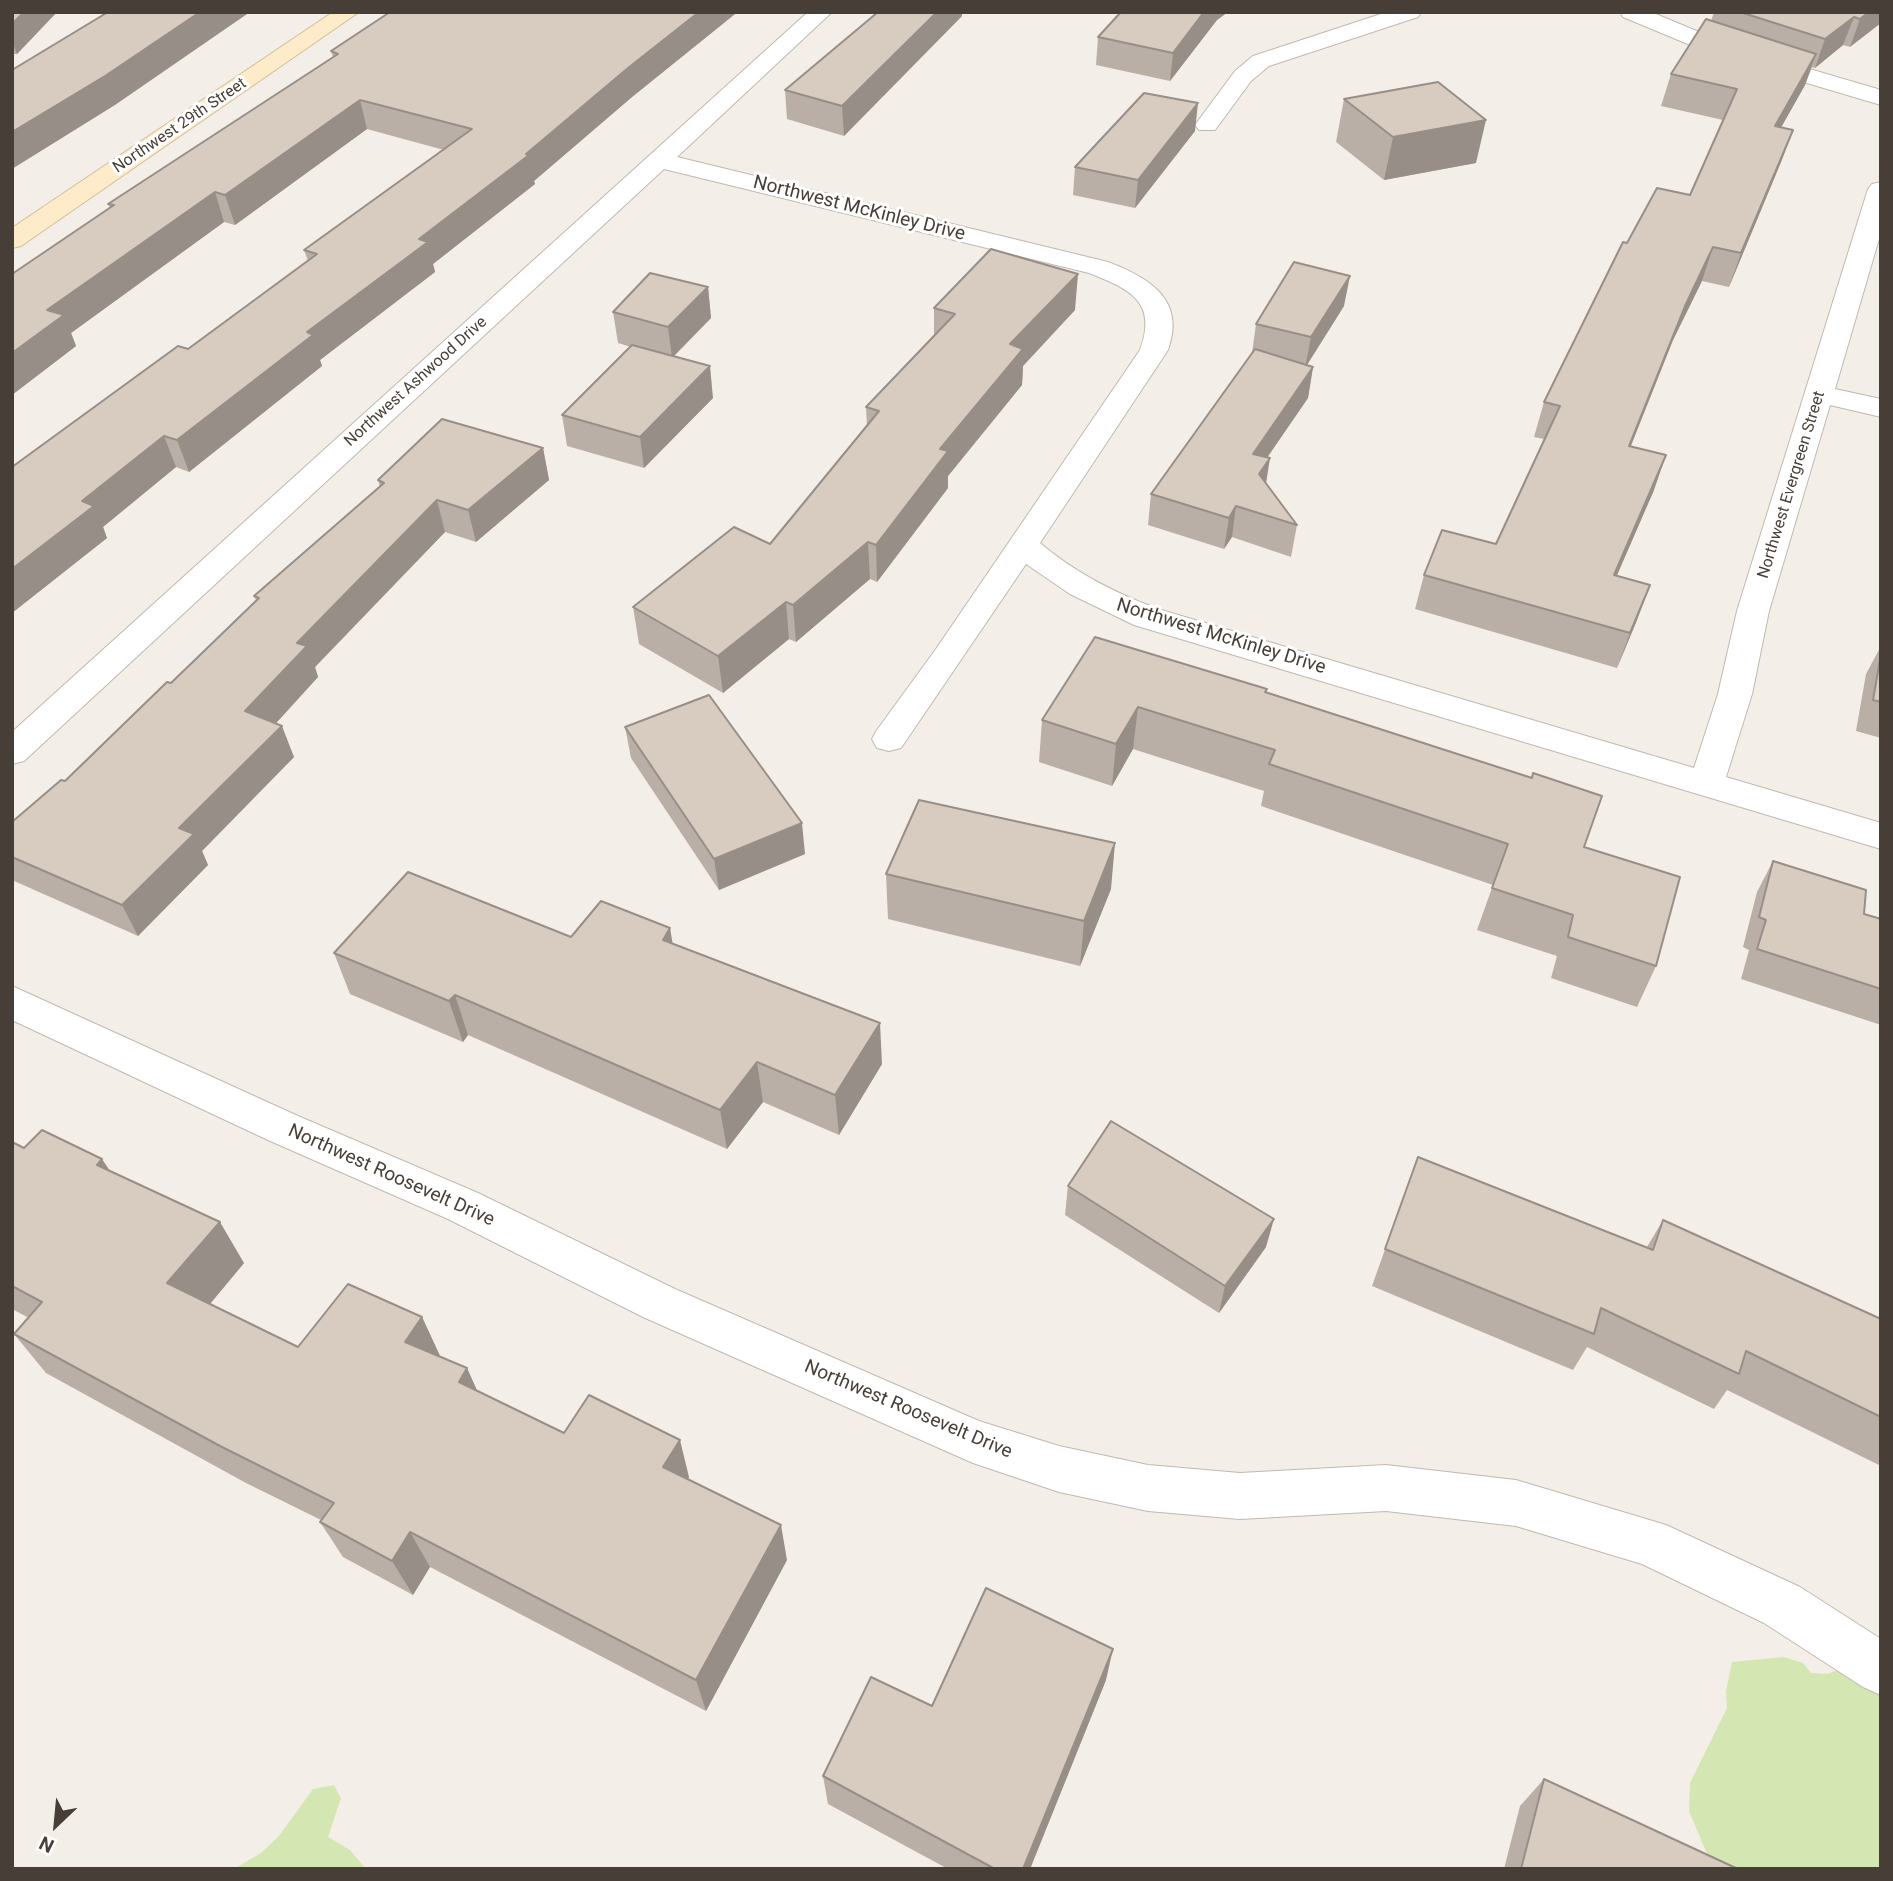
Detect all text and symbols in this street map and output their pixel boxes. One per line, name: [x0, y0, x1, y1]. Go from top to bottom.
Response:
street label: Northwest 29th Street: [110, 74, 250, 178]
street label: Northwest McKinley Drive: [751, 172, 967, 246]
street label: Northwest Ashwood Drive: [341, 313, 491, 451]
street label: Northwest Evergreen Street: [1754, 389, 1830, 581]
street label: Northwest McKinley Drive: [1114, 594, 1328, 680]
street label: Northwest Roosevelt Drive: [284, 1120, 498, 1232]
street label: Northwest Roosevelt Drive: [801, 1356, 1015, 1464]
north arrow: [21, 1790, 91, 1860]
text: N: [36, 1831, 58, 1858]

